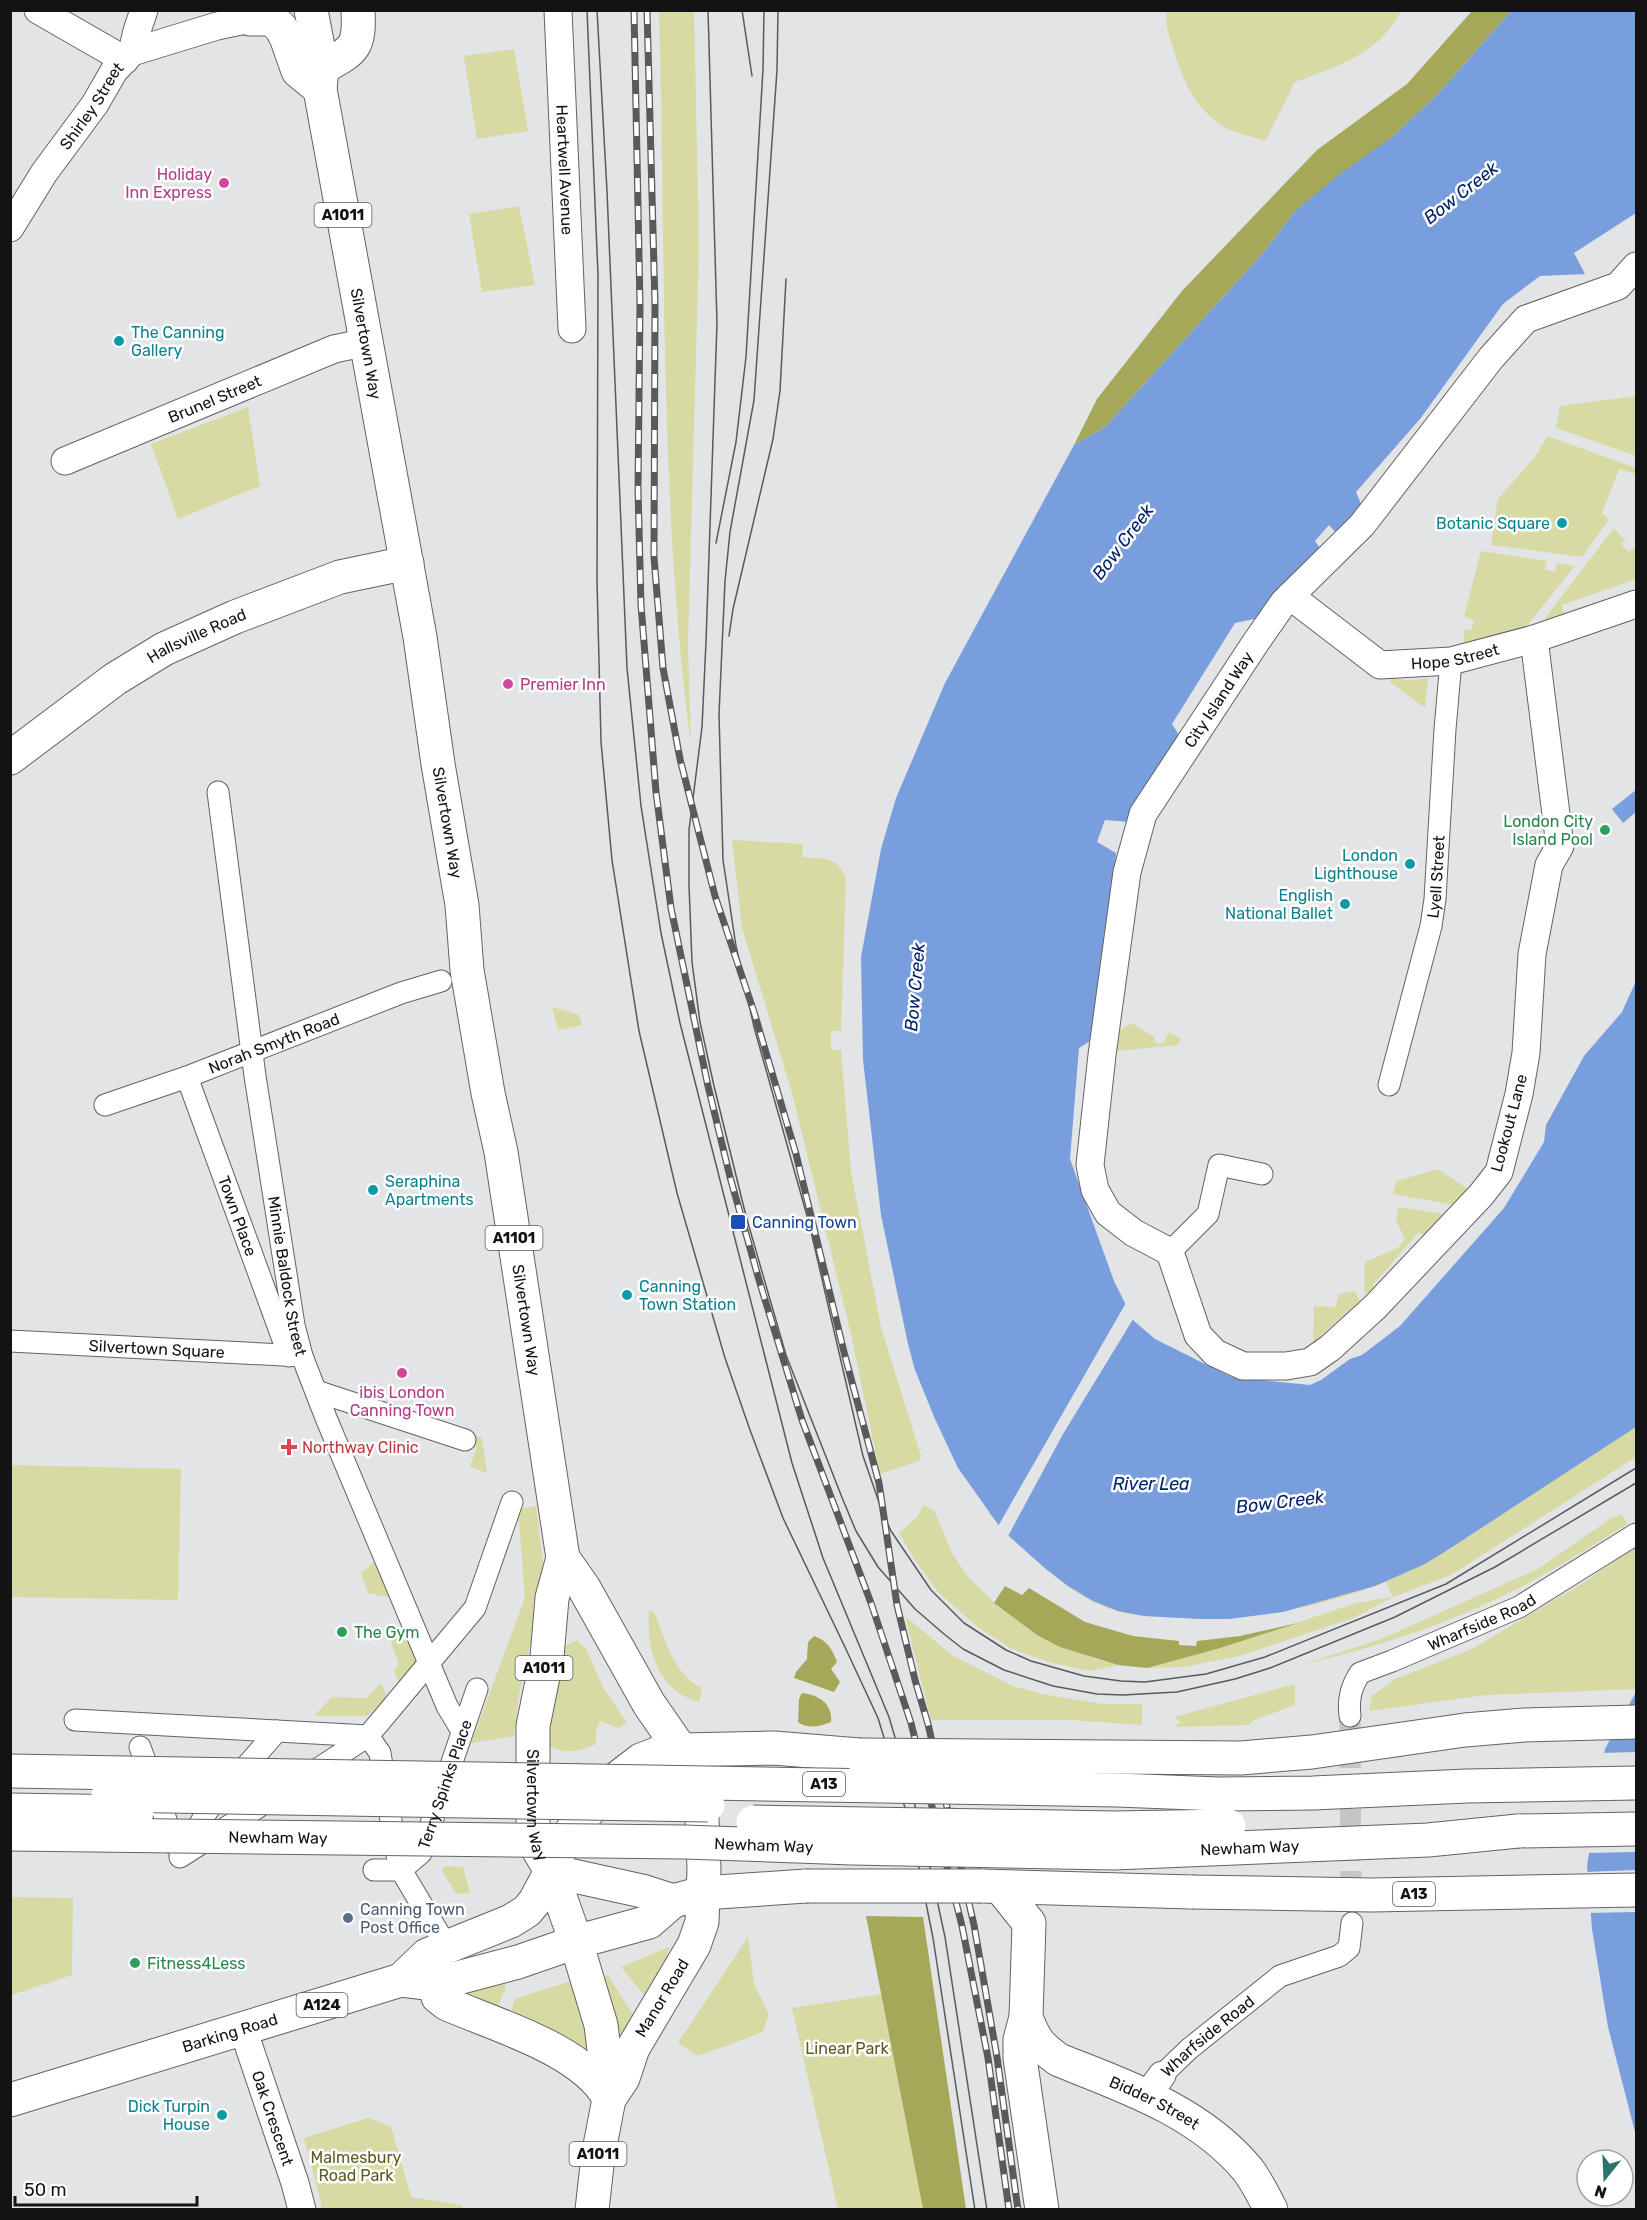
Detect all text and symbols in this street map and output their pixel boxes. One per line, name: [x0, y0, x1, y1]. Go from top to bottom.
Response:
street label: Shirley Street: [55, 58, 127, 153]
street label: Heartwell Avenue: [553, 104, 577, 236]
water label: Bow Creek: [1419, 157, 1503, 229]
place label: Holiday Inn Express: [125, 165, 212, 202]
marker: Holiday Inn Express: [217, 176, 231, 190]
road number: A1011: [314, 203, 372, 227]
street label: Silvertown Way: [347, 286, 386, 401]
place label: The Canning Gallery: [131, 323, 225, 360]
marker: The Canning Gallery: [112, 334, 126, 348]
street label: Brunel Street: [165, 371, 264, 427]
water label: Bow Creek: [1087, 499, 1159, 584]
place label: Botanic Square: [1436, 514, 1550, 533]
marker: Botanic Square: [1555, 516, 1569, 530]
street label: Hallsville Road: [143, 604, 249, 667]
street label: Hope Street: [1410, 639, 1501, 673]
street label: City Island Way: [1180, 647, 1257, 751]
place label: Premier Inn: [520, 675, 606, 694]
marker: Premier Inn: [501, 677, 515, 691]
street label: Silvertown Way: [429, 766, 467, 880]
place label: London City Island Pool: [1503, 812, 1593, 849]
marker: London City Island Pool: [1598, 823, 1612, 837]
street label: Lyell Street: [1423, 835, 1448, 919]
place label: London Lighthouse: [1314, 846, 1398, 883]
marker: London Lighthouse: [1403, 857, 1417, 871]
place label: English National Ballet: [1225, 886, 1333, 923]
marker: English National Ballet: [1338, 897, 1352, 911]
water label: Bow Creek: [900, 941, 930, 1032]
street label: Norah Smyth Road: [206, 1009, 342, 1077]
street label: Lookout Lane: [1487, 1072, 1531, 1174]
place label: Seraphina Apartments: [385, 1172, 474, 1209]
street label: Town Place: [214, 1173, 261, 1259]
marker: Seraphina Apartments: [366, 1183, 380, 1197]
street label: Minnie Baldock Street: [264, 1195, 311, 1358]
marker: Canning Town: [729, 1213, 747, 1231]
place label: Canning Town: [752, 1213, 857, 1232]
road number: A1101: [486, 1226, 542, 1250]
street label: Silvertown Way: [509, 1263, 545, 1378]
place label: Canning Town Station: [639, 1277, 736, 1314]
marker: Canning Town Station: [620, 1288, 634, 1302]
street label: Silvertown Square: [88, 1336, 225, 1362]
marker: ibis London Canning Town: [395, 1366, 409, 1380]
place label: ibis London Canning Town: [350, 1383, 454, 1420]
marker: Northway Clinic: [280, 1438, 298, 1456]
place label: Northway Clinic: [302, 1438, 419, 1457]
water label: River Lea: [1112, 1473, 1190, 1495]
water label: Bow Creek: [1235, 1486, 1326, 1518]
street label: Wharfside Road: [1425, 1590, 1539, 1654]
place label: The Gym: [354, 1623, 420, 1642]
marker: The Gym: [335, 1625, 349, 1639]
road number: A1011: [516, 1656, 572, 1680]
street label: Terry Spinks Place: [414, 1717, 475, 1851]
street label: Silvertown Way: [524, 1749, 552, 1864]
road number: A13: [803, 1772, 845, 1796]
street label: Newham Way: [228, 1827, 328, 1847]
street label: Newham Way: [714, 1834, 814, 1856]
street label: Newham Way: [1200, 1836, 1300, 1859]
road number: A13: [1393, 1882, 1435, 1906]
place label: Canning Town Post Office: [360, 1900, 465, 1937]
marker: Canning Town Post Office: [341, 1911, 355, 1925]
place label: Fitness4Less: [147, 1954, 246, 1973]
street label: Manor Road: [631, 1955, 693, 2041]
marker: Fitness4Less: [128, 1956, 142, 1970]
street label: Wharfside Road: [1157, 1991, 1258, 2080]
road number: A124: [296, 1993, 348, 2017]
street label: Barking Road: [180, 2009, 280, 2056]
park label: Linear Park: [805, 2039, 889, 2058]
street label: Oak Crescent: [248, 2068, 298, 2168]
street label: Bidder Street: [1107, 2072, 1203, 2133]
place label: Dick Turpin House: [128, 2097, 210, 2134]
marker: Dick Turpin House: [215, 2108, 229, 2122]
road number: A1011: [570, 2142, 626, 2166]
park label: Malmesbury Road Park: [311, 2148, 402, 2185]
north arrow: [1575, 2148, 1635, 2208]
scale bar: [15, 2169, 196, 2207]
text: 50 m: [24, 2179, 67, 2201]
text: N: [1592, 2181, 1609, 2203]

